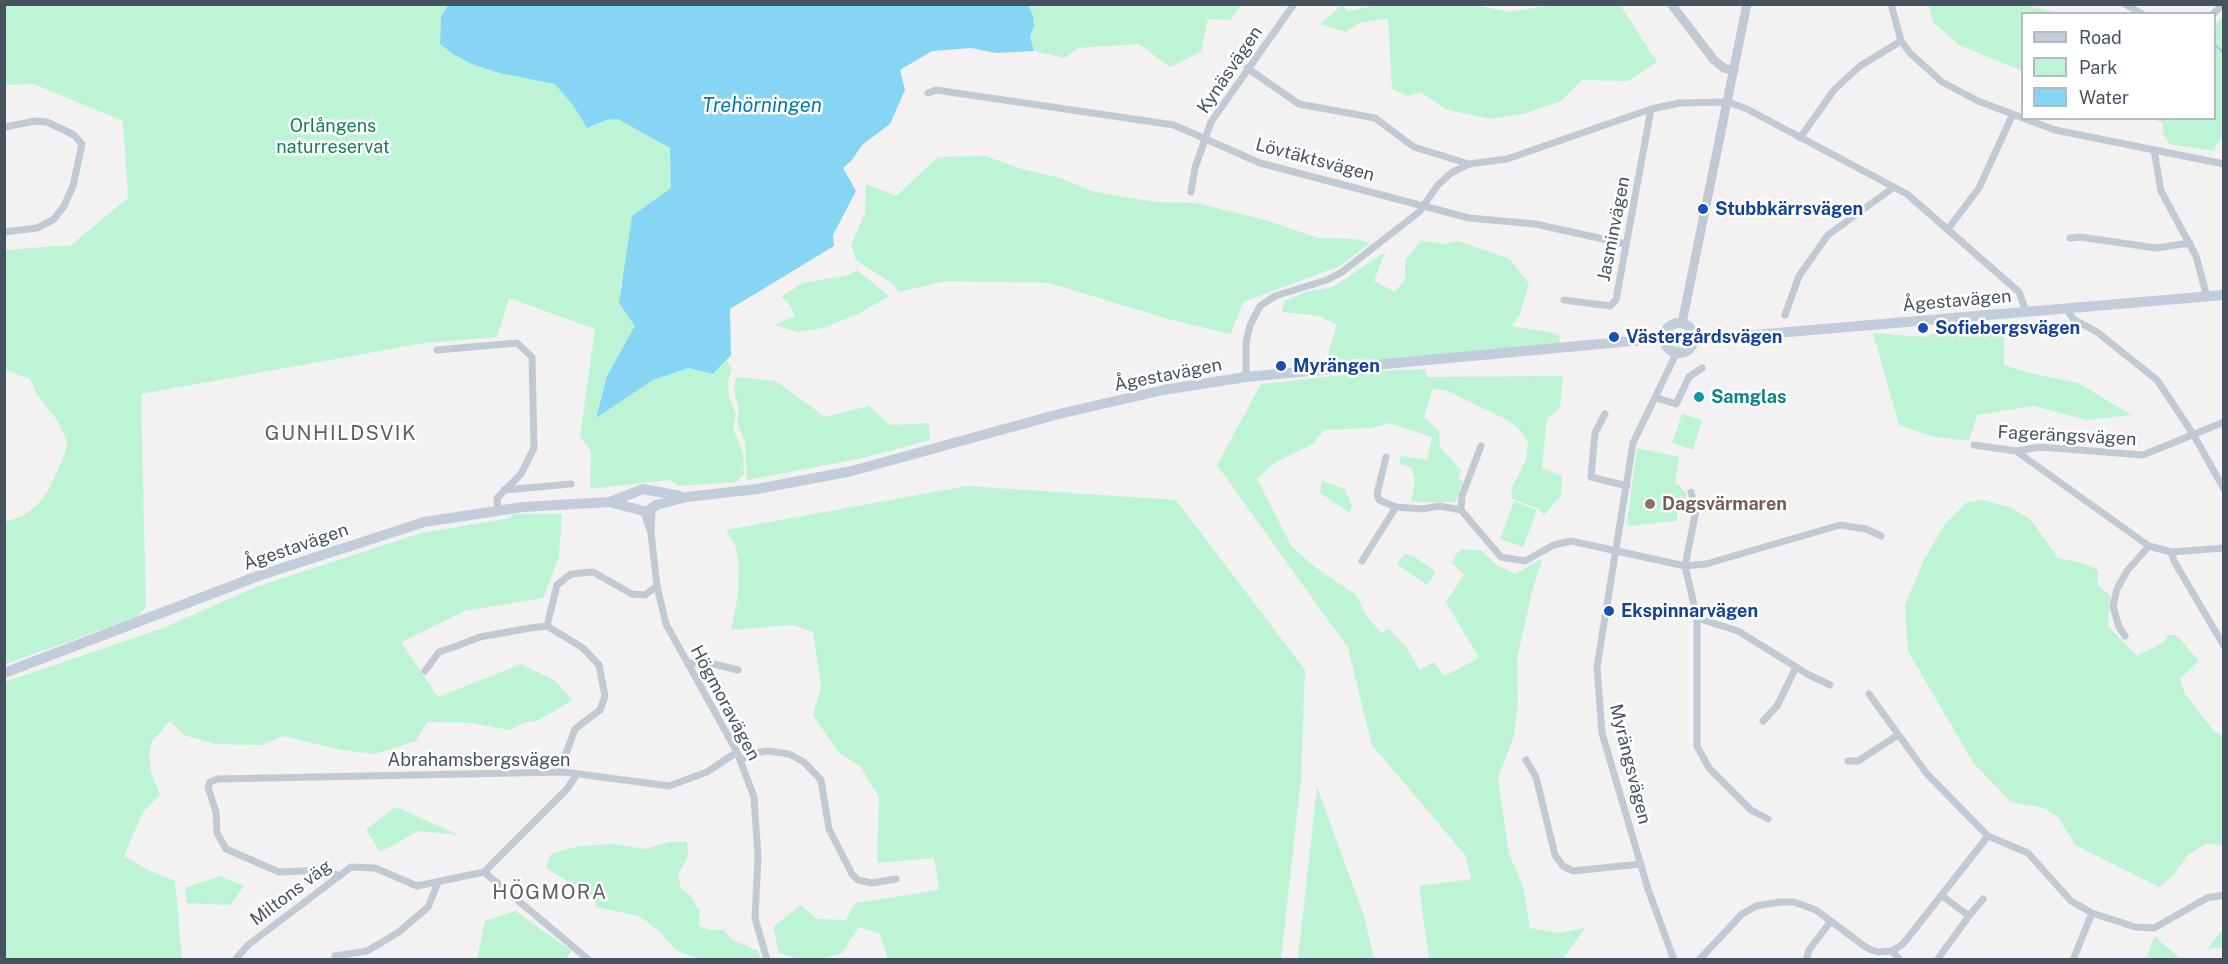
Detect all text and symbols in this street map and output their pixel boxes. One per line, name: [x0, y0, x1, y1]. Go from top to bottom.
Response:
legend: [2021, 12, 2216, 120]
street label: Kynäsvägen: [1193, 22, 1267, 118]
text: Road: [2079, 27, 2122, 48]
text: Park: [2079, 57, 2117, 78]
text: Water: [2079, 87, 2129, 108]
water label: Trehörningen: [702, 94, 822, 118]
park label: Orlångens naturreservat: [276, 115, 390, 158]
street label: Lövtäktsvägen: [1253, 134, 1377, 186]
street label: Jasminvägen: [1593, 175, 1635, 283]
place label: Stubbkärrsvägen: [1715, 198, 1863, 220]
marker: Stubbkärrsvägen: [1696, 202, 1710, 216]
street label: Ågestavägen: [1902, 285, 2012, 317]
place label: Sofiebergsvägen: [1935, 317, 2080, 339]
marker: Sofiebergsvägen: [1916, 321, 1930, 335]
place label: Västergårdsvägen: [1626, 326, 1782, 348]
marker: Västergårdsvägen: [1607, 330, 1621, 344]
street label: Ågestavägen: [1112, 354, 1224, 396]
place label: Myrängen: [1293, 355, 1380, 377]
marker: Myrängen: [1274, 359, 1288, 373]
place label: Samglas: [1711, 386, 1786, 408]
marker: Samglas: [1692, 390, 1706, 404]
district label: GUNHILDSVIK: [265, 422, 417, 446]
street label: Fagerängsvägen: [1997, 422, 2137, 450]
place label: Dagsvärmaren: [1662, 493, 1787, 515]
marker: Dagsvärmaren: [1643, 497, 1657, 511]
street label: Ågestavägen: [241, 519, 351, 575]
place label: Ekspinnarvägen: [1621, 600, 1758, 622]
marker: Ekspinnarvägen: [1602, 604, 1616, 618]
street label: Högmoravägen: [686, 642, 764, 764]
street label: Myrängsvägen: [1605, 702, 1655, 826]
street label: Abrahamsbergsvägen: [387, 749, 571, 771]
street label: Miltons väg: [246, 855, 336, 931]
district label: HÖGMORA: [492, 881, 608, 905]

